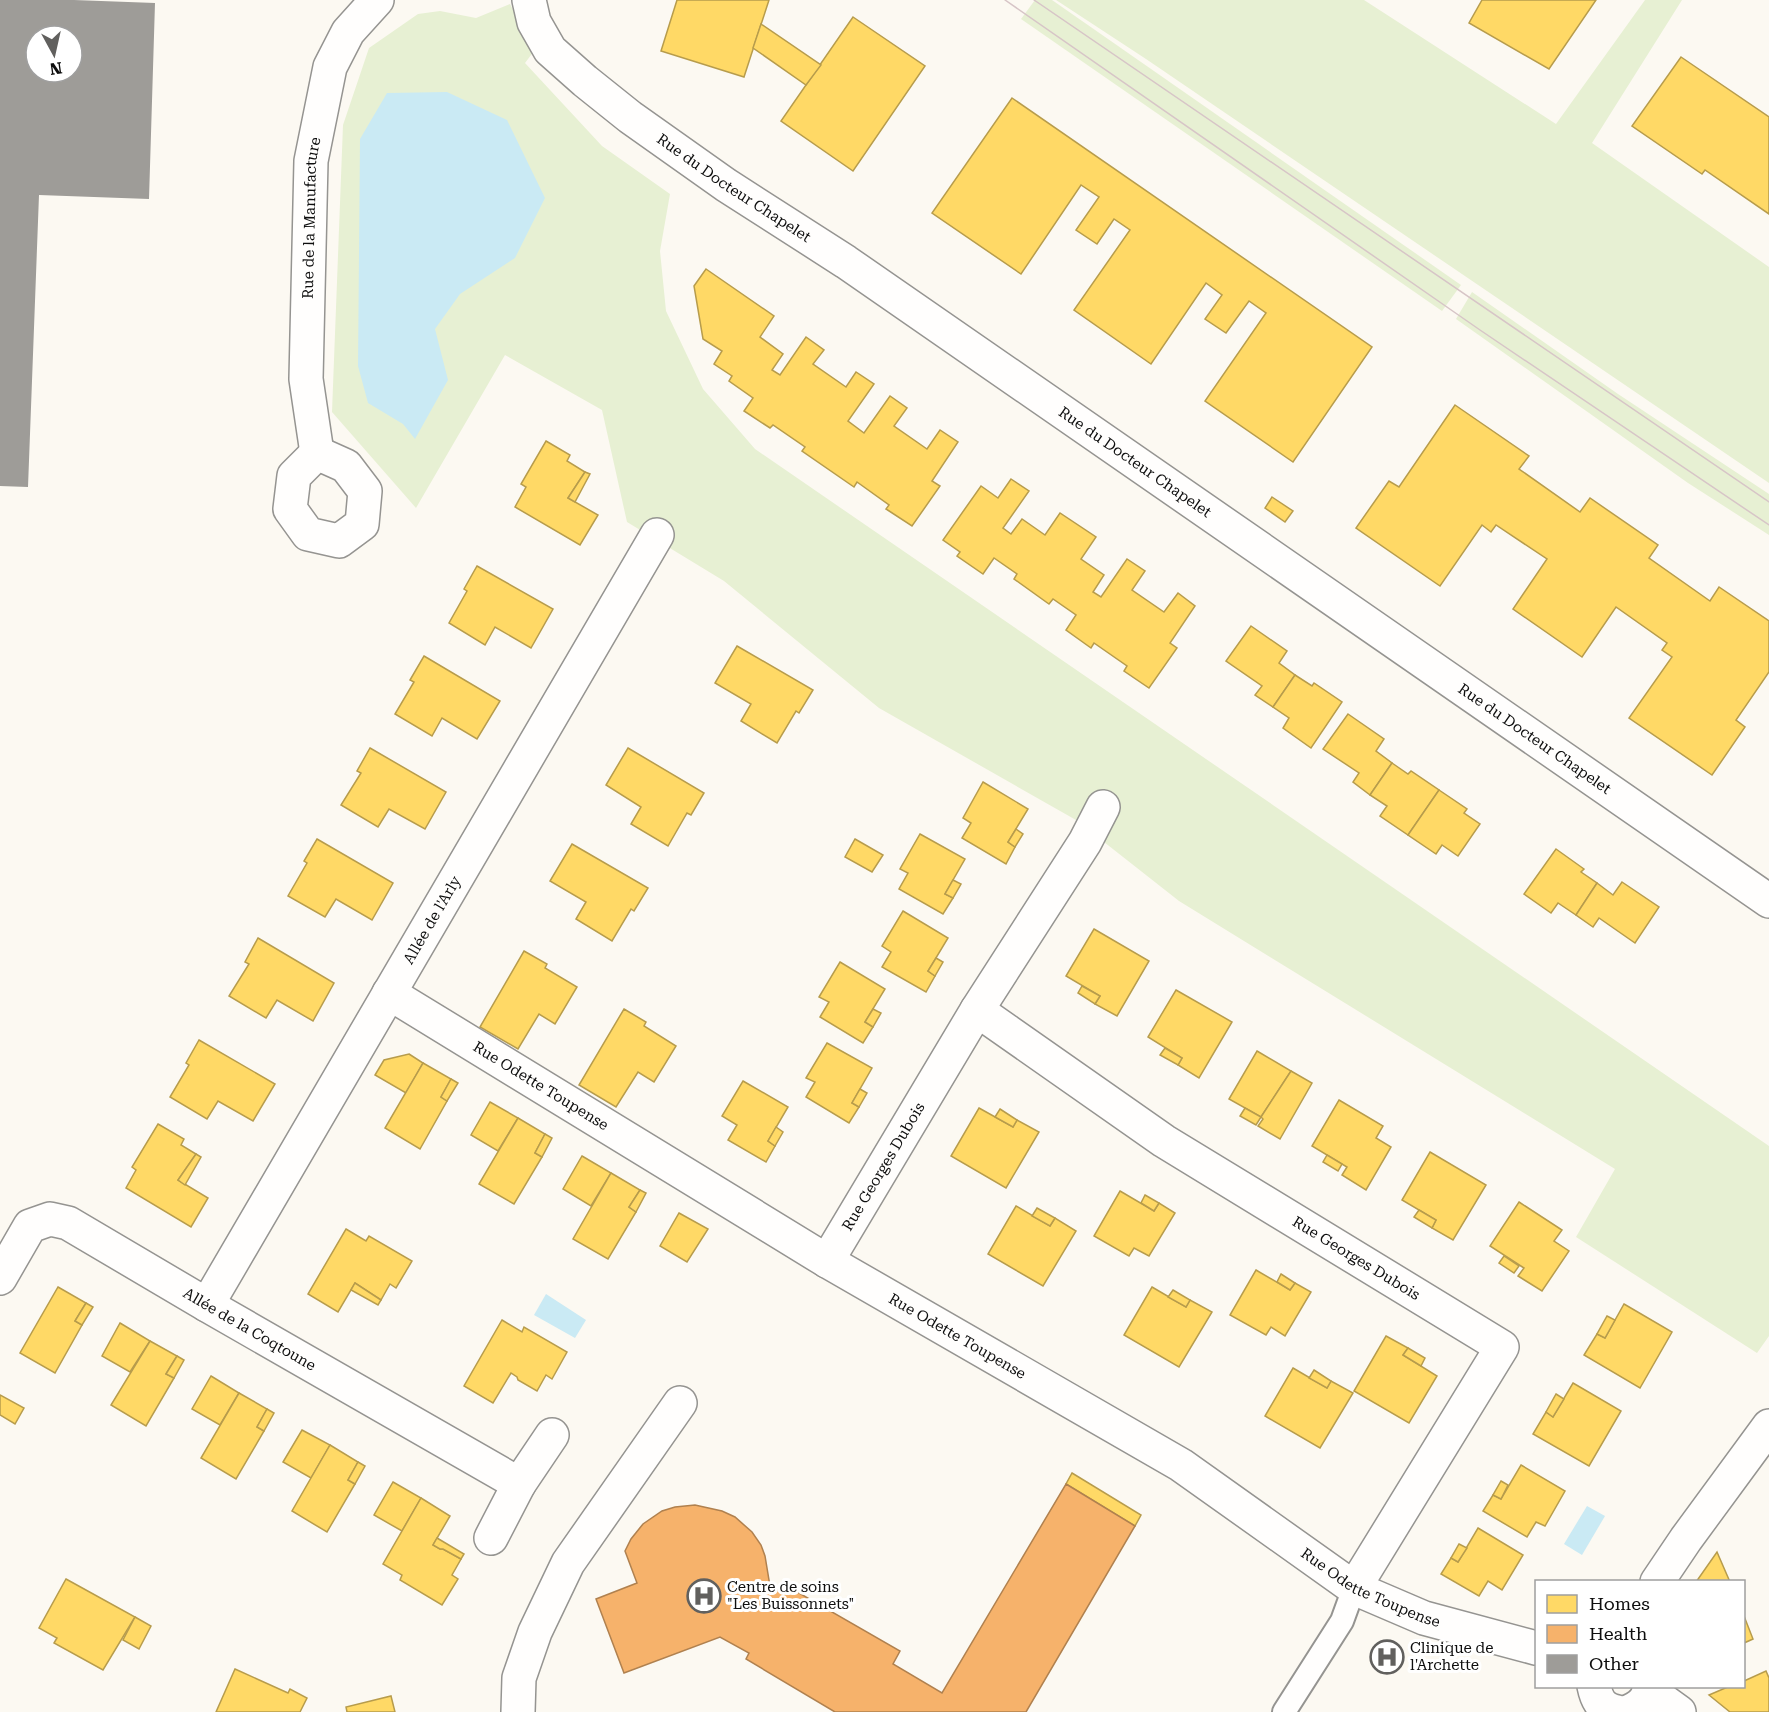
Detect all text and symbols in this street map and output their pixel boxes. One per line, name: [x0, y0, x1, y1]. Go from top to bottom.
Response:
north arrow: [24, 24, 84, 84]
text: N: [49, 58, 63, 79]
street label: Rue du Docteur Chapelet: [653, 130, 815, 246]
street label: Rue de la Manufacture: [299, 135, 325, 299]
street label: Rue du Docteur Chapelet: [1055, 403, 1215, 521]
street label: Rue du Docteur Chapelet: [1455, 680, 1615, 798]
street label: Allée de l'Arly: [399, 873, 465, 967]
street label: Rue Odette Toupense: [470, 1038, 612, 1134]
street label: Rue Georges Dubois: [838, 1099, 929, 1234]
street label: Rue Georges Dubois: [1289, 1212, 1424, 1304]
street label: Allée de la Coqtoune: [180, 1284, 319, 1375]
street label: Rue Odette Toupense: [886, 1290, 1029, 1383]
street label: Rue Odette Toupense: [1297, 1544, 1442, 1631]
hospital icon: Centre de soins "Les Buissonnets": [686, 1578, 722, 1614]
place label: Centre de soins "Les Buissonnets": [727, 1578, 854, 1613]
legend: [1535, 1580, 1745, 1688]
text: Homes: [1589, 1593, 1650, 1614]
text: Health: [1589, 1623, 1648, 1644]
hospital icon: Clinique de l'Archette: [1369, 1639, 1405, 1675]
place label: Clinique de l'Archette: [1410, 1639, 1493, 1674]
text: Other: [1589, 1653, 1639, 1674]

